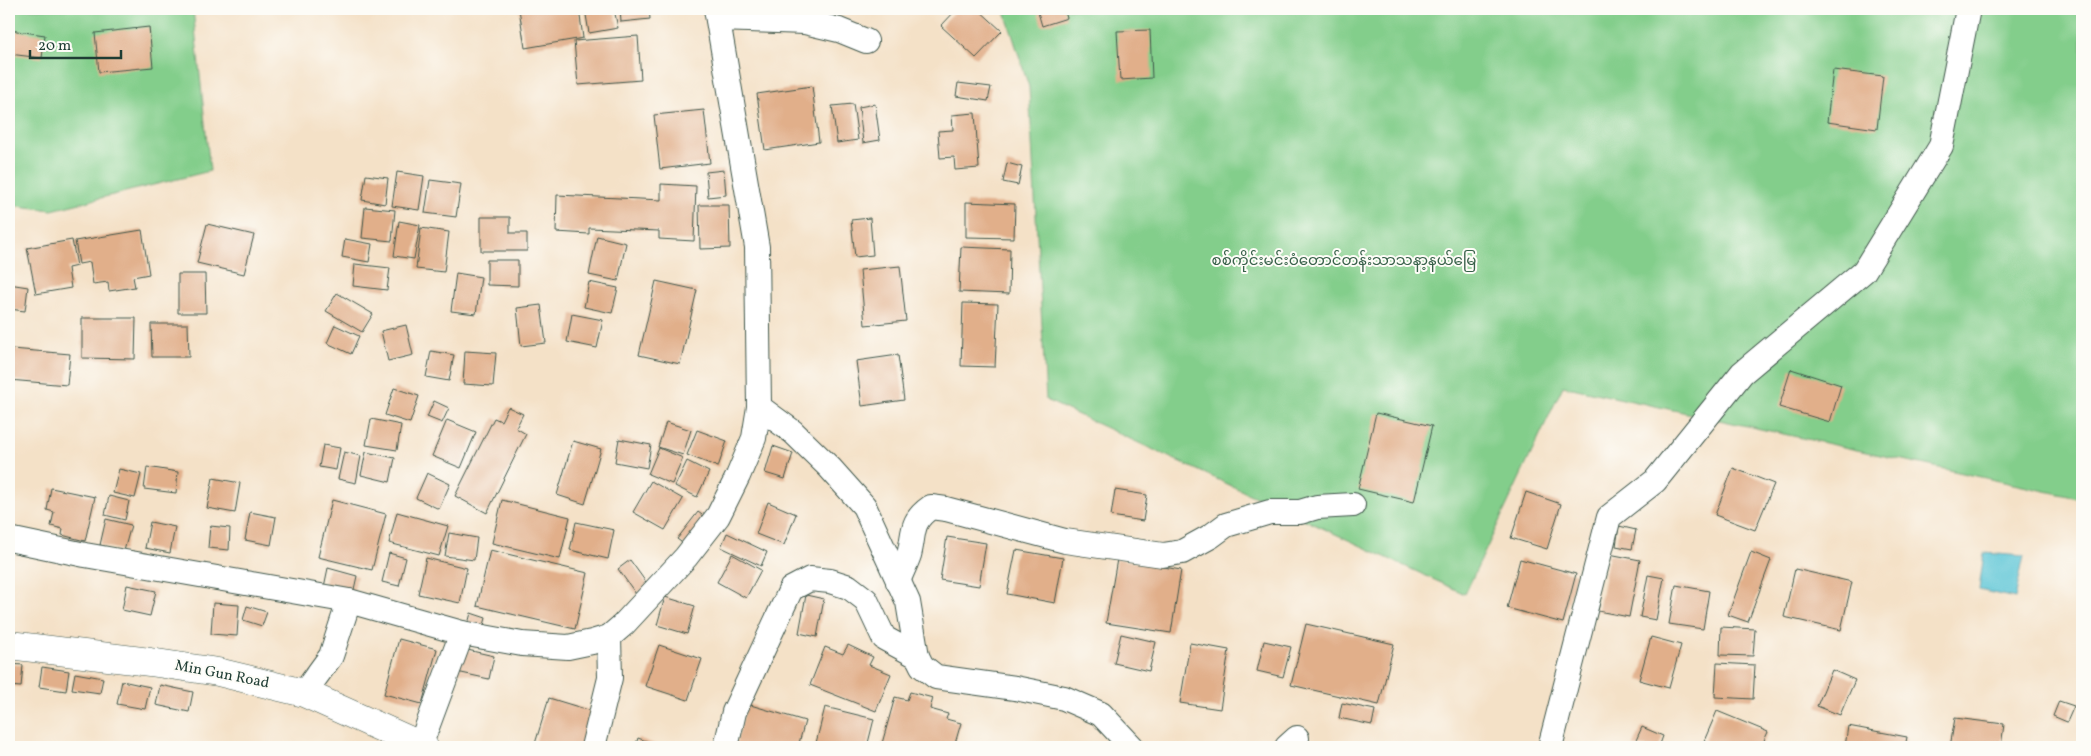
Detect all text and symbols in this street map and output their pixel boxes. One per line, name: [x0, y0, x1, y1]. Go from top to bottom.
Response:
scale bar: [30, 28, 121, 60]
text: 20 m: [38, 36, 71, 57]
park label: စစ်ကိုင်းမင်းဝံတောင်တန်းသာသနာ့နယ်မြေ: [1212, 250, 1476, 272]
street label: Min Gun Road: [173, 656, 271, 694]

